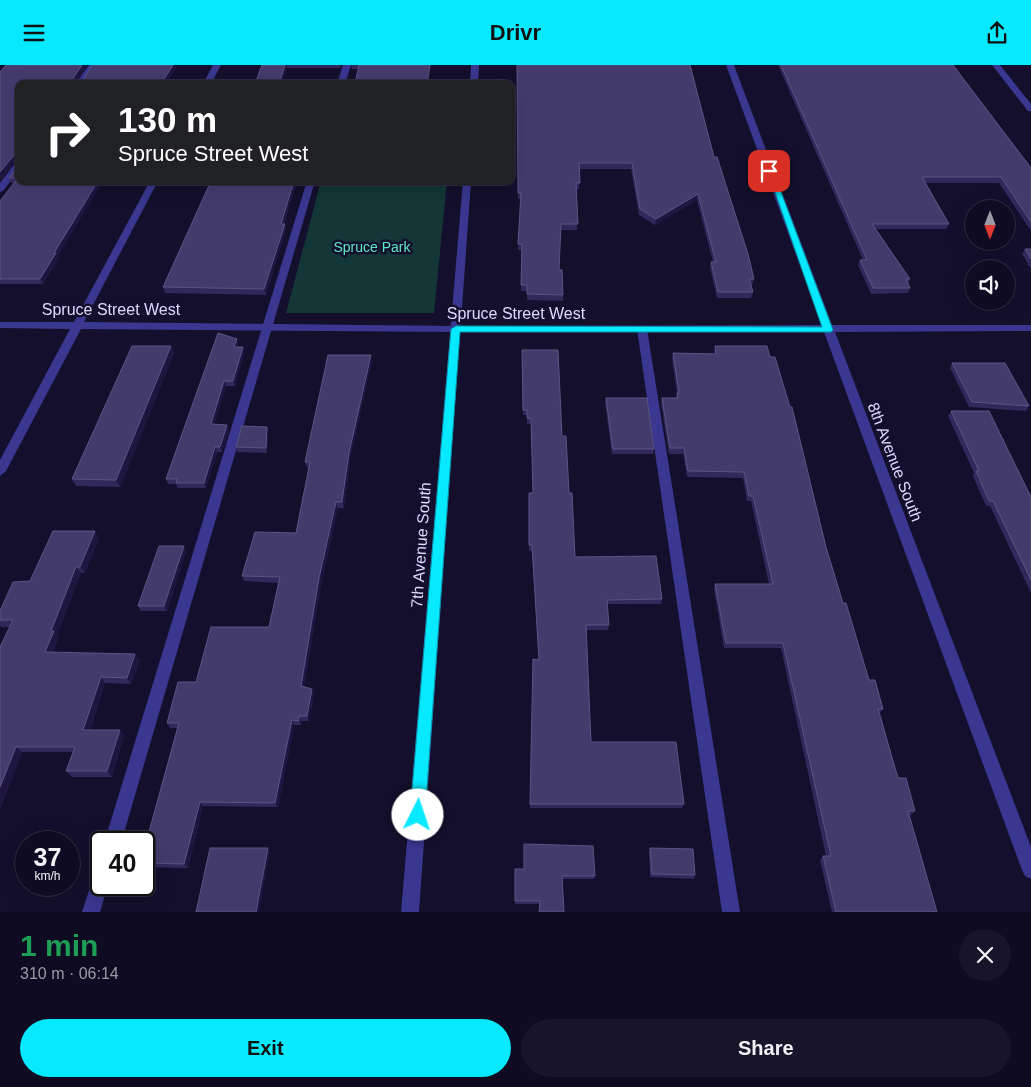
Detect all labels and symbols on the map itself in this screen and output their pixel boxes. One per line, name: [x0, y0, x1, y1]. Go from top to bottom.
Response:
pin: [748, 150, 790, 192]
north arrow: [965, 200, 1015, 250]
park label: Spruce Park: [333, 239, 412, 255]
street label: Spruce Street West: [42, 301, 181, 318]
street label: Spruce Street West: [447, 305, 586, 322]
street label: 8th Avenue South: [864, 400, 926, 524]
street label: 7th Avenue South: [408, 482, 434, 608]
position arrow: [391, 788, 443, 840]
speed limit sign: 40: [90, 831, 155, 896]

